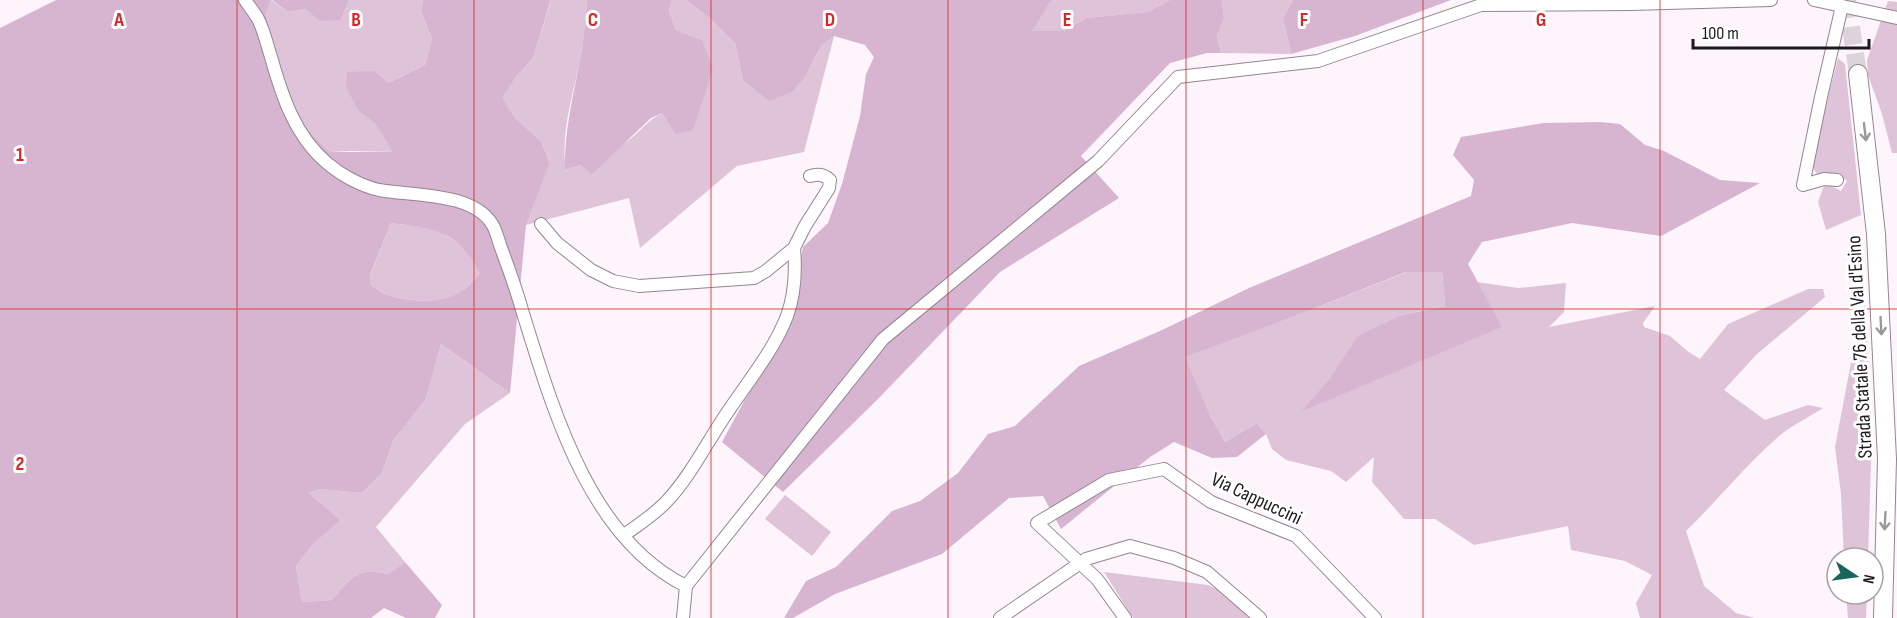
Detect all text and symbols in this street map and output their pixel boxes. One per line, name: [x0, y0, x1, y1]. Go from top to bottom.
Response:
text: A: [113, 8, 124, 32]
text: B: [351, 8, 361, 32]
text: C: [588, 8, 598, 32]
text: D: [825, 8, 835, 32]
text: E: [1063, 8, 1071, 32]
text: F: [1300, 8, 1308, 32]
text: G: [1536, 8, 1546, 32]
scale bar: [1693, 12, 1868, 50]
text: 100 m: [1702, 23, 1739, 44]
one-way arrow: [1860, 122, 1871, 141]
text: 1: [16, 143, 24, 167]
street label: Strada Statale 76 della Val d'Esino: [1842, 235, 1878, 459]
one-way arrow: [1875, 316, 1886, 336]
text: 2: [16, 452, 24, 476]
street label: Via Cappuccini: [1207, 467, 1306, 530]
one-way arrow: [1879, 511, 1890, 531]
north arrow: [1825, 546, 1885, 606]
text: N: [1858, 573, 1878, 585]

